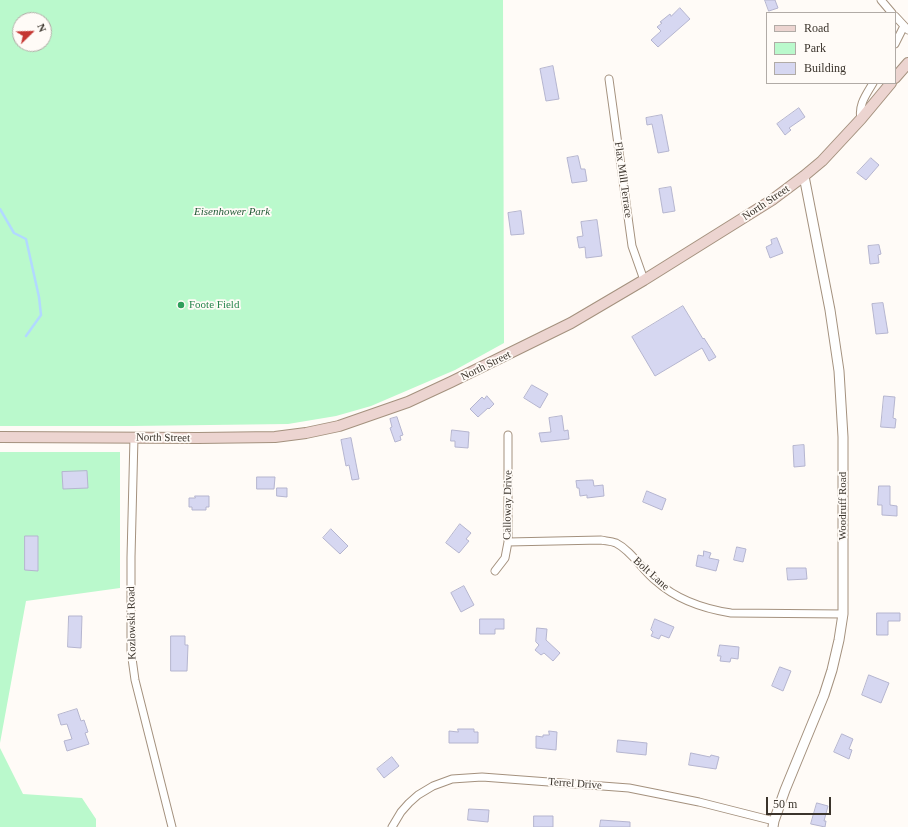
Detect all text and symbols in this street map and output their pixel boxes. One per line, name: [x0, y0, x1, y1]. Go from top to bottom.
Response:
north arrow: [12, 12, 52, 52]
legend: [766, 12, 896, 84]
text: Road: [804, 21, 829, 35]
text: N: [35, 22, 49, 34]
text: Park: [804, 41, 826, 55]
text: Building: [804, 61, 846, 75]
street label: Flax Mill Terrace: [611, 141, 635, 219]
street label: North Street: [740, 182, 792, 224]
park label: Eisenhower Park: [194, 205, 270, 219]
place label: Foote Field: [189, 298, 239, 312]
marker: Foote Field: [176, 300, 186, 310]
street label: North Street: [459, 348, 513, 384]
street label: North Street: [136, 431, 190, 445]
street label: Calloway Drive: [501, 470, 515, 540]
street label: Woodruff Road: [836, 472, 850, 540]
street label: Bolt Lane: [630, 554, 672, 594]
street label: Kozlowski Road: [125, 586, 139, 660]
street label: Terrel Drive: [548, 776, 602, 792]
scale bar: [768, 789, 833, 815]
text: 50 m: [773, 797, 797, 811]

